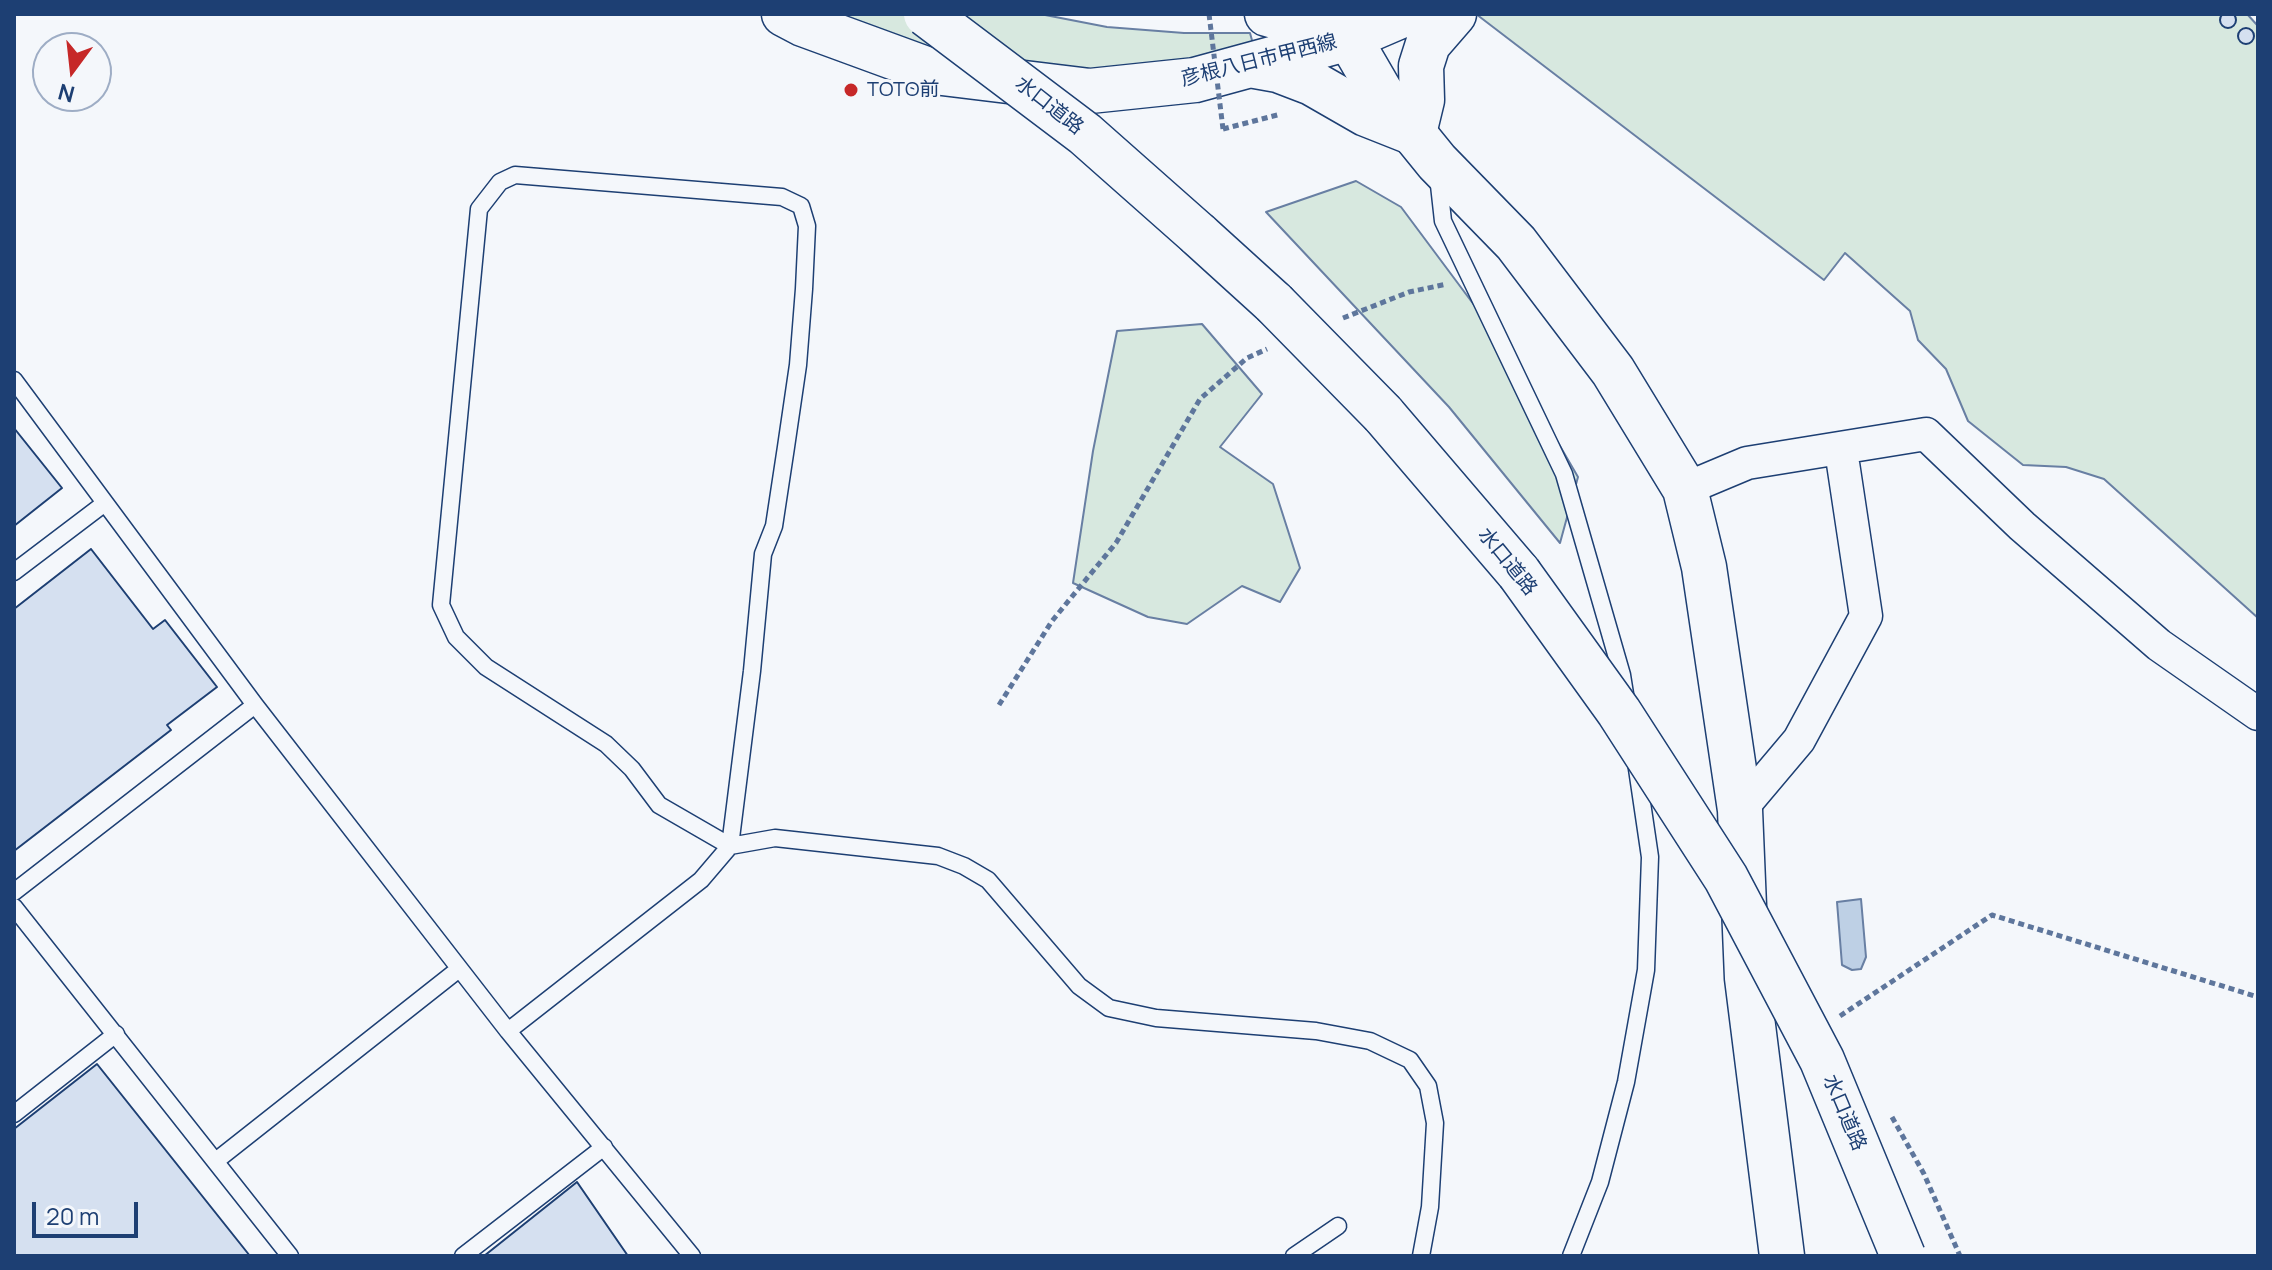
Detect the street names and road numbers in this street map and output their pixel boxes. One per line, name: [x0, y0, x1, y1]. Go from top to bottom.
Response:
street label: 彦根八日市甲西線: [1178, 30, 1340, 92]
street label: 水口道路: [1010, 72, 1088, 140]
street label: 水口道路: [1473, 523, 1541, 601]
street label: 水口道路: [1817, 1071, 1871, 1155]

